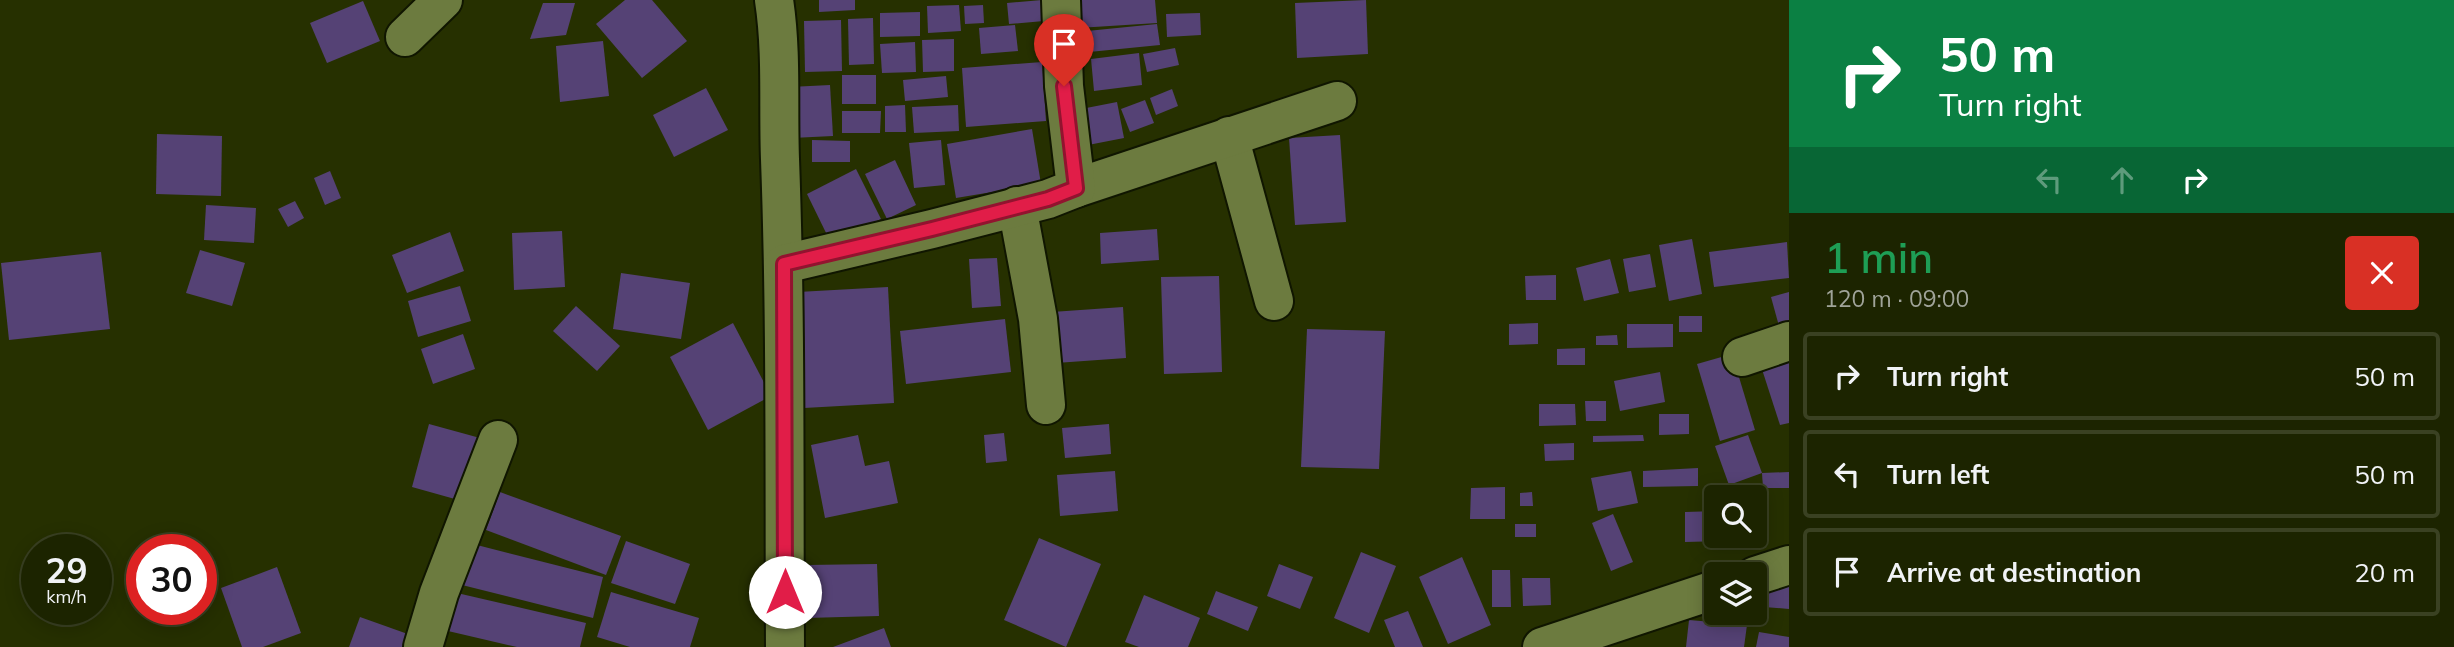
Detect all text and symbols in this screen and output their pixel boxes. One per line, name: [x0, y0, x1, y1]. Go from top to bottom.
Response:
pin: [1034, 14, 1094, 86]
text: 50 m: [1939, 23, 2055, 84]
icon: arrive: [1045, 25, 1083, 63]
icon: right: [1824, 28, 1915, 119]
text: Turn right: [1939, 84, 2082, 124]
icon: left: [2030, 161, 2068, 199]
icon: ahead: [2103, 161, 2141, 199]
icon: right: [2176, 161, 2214, 199]
text: 1 min: [1824, 231, 1933, 284]
button: close: [2345, 236, 2419, 310]
text: 120 m · 09:00: [1824, 284, 1969, 313]
icon: right: [1828, 357, 1866, 395]
text: Turn right: [1887, 360, 2008, 393]
text: 50 m: [2354, 360, 2415, 393]
icon: left: [1828, 455, 1866, 493]
text: Turn left: [1887, 458, 1989, 491]
text: 50 m: [2354, 458, 2415, 491]
map controls: [1704, 485, 1767, 625]
button: search: [1704, 485, 1767, 548]
speed limit sign: 30: [126, 534, 217, 625]
text: 29: [45, 548, 88, 592]
icon: arrive: [1828, 553, 1866, 591]
position arrow: [748, 555, 822, 629]
text: Arrive at destination: [1887, 556, 2142, 589]
text: 20 m: [2354, 556, 2415, 589]
button: layers: [1704, 562, 1767, 625]
text: km/h: [46, 585, 87, 608]

